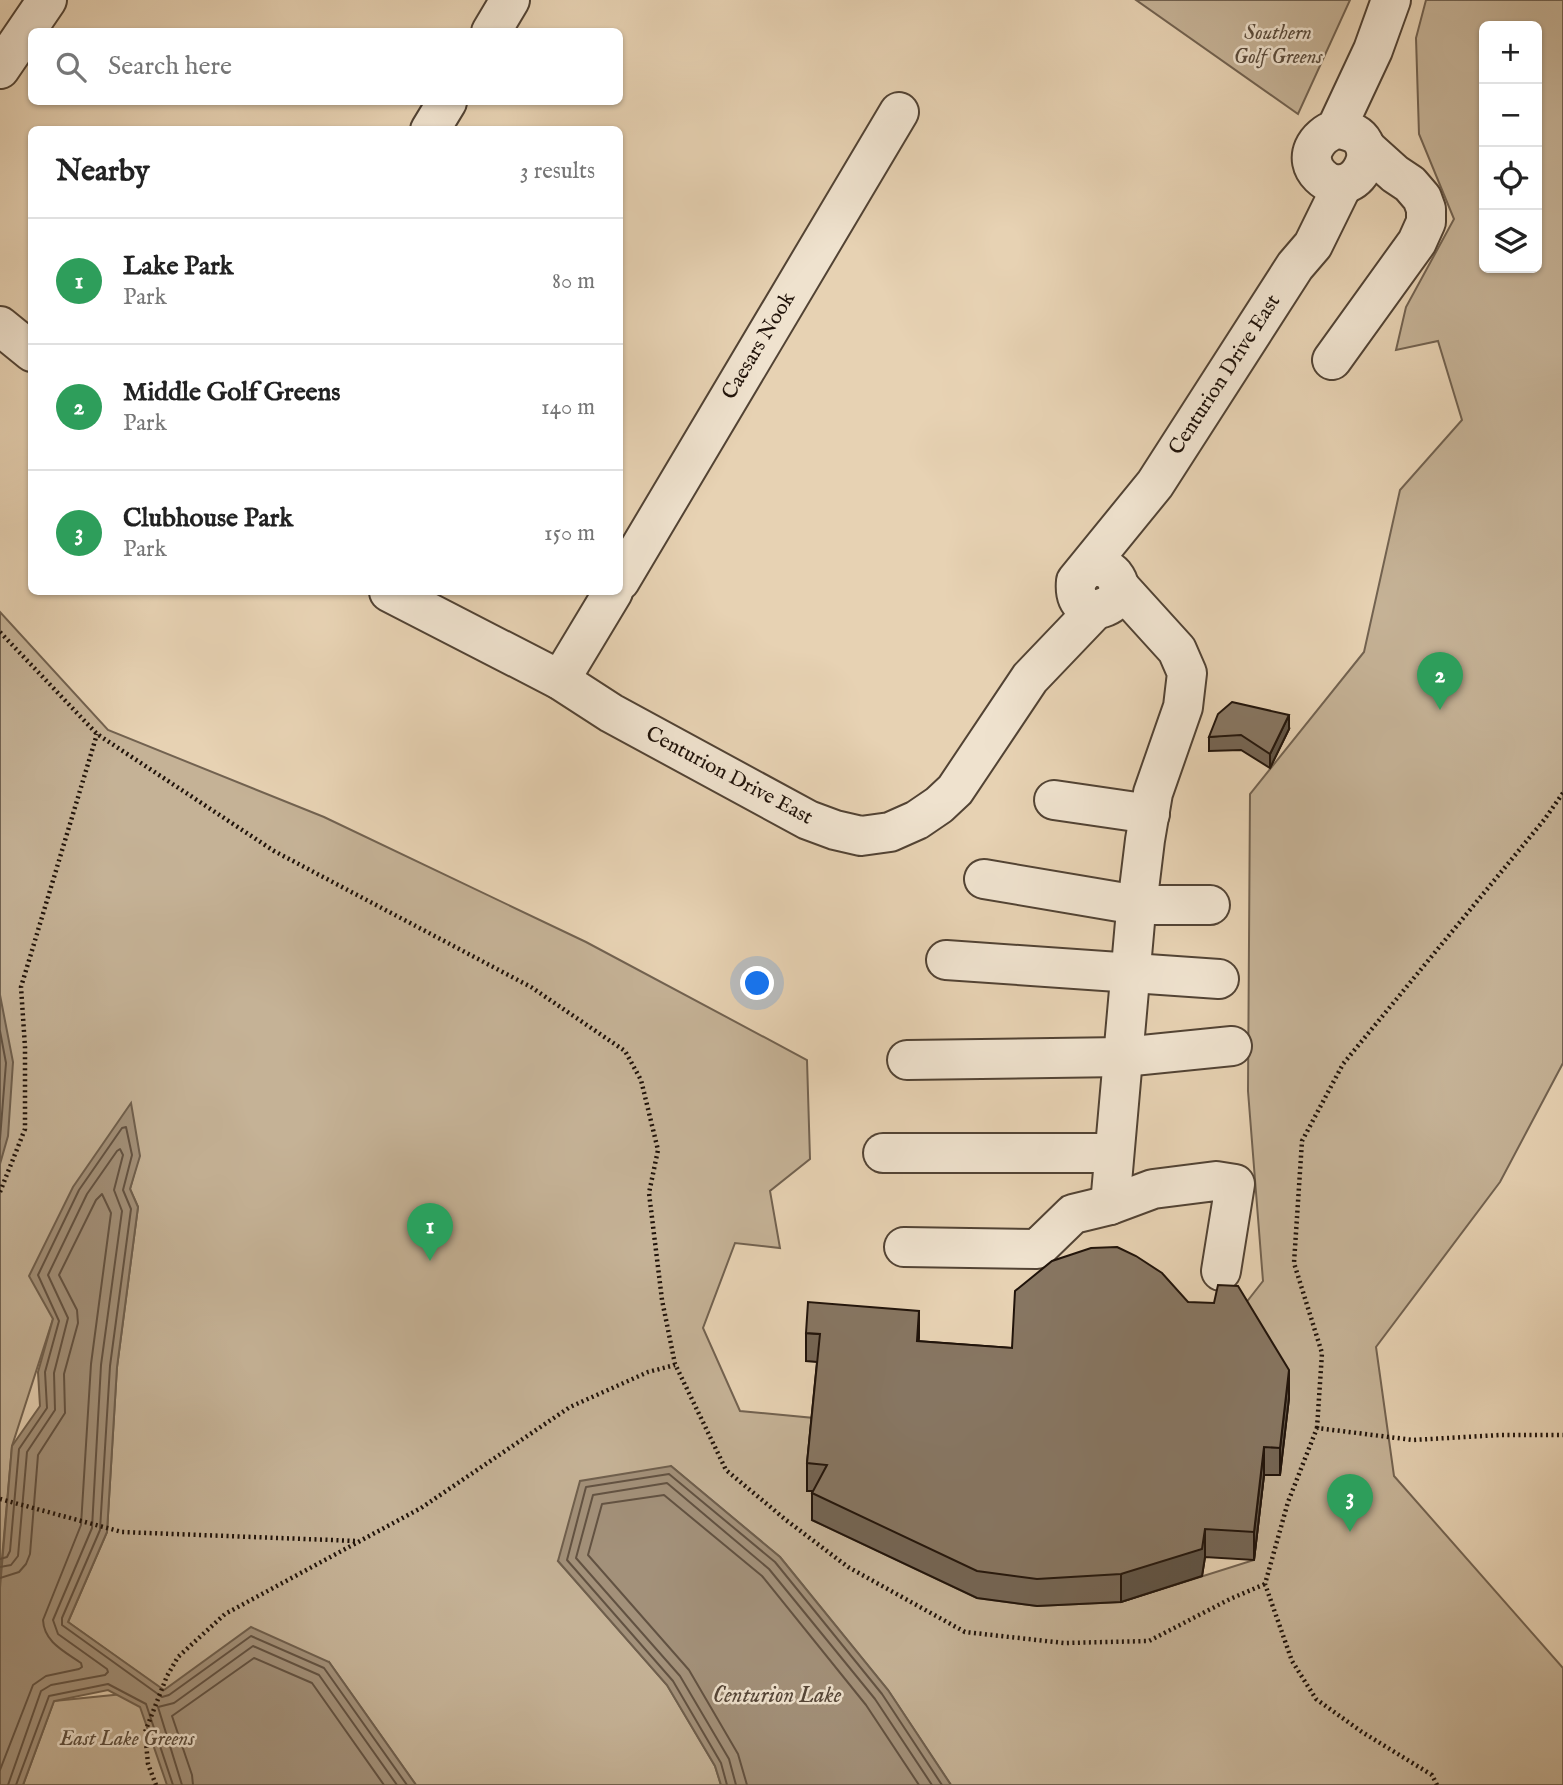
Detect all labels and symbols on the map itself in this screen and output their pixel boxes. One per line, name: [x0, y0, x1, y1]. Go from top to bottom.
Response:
park label: Southern Golf Greens: [1233, 20, 1324, 71]
street label: Caesars Nook: [716, 286, 802, 405]
street label: Centurion Drive East: [1163, 290, 1287, 460]
pin: 2: [1417, 652, 1463, 710]
street label: Centurion Drive East: [641, 720, 817, 832]
your location: [740, 966, 774, 1000]
pin: 1: [407, 1203, 453, 1261]
pin: 3: [1327, 1474, 1373, 1532]
water label: Centurion Lake: [713, 1681, 842, 1710]
park label: East Lake Greens: [59, 1726, 195, 1753]

